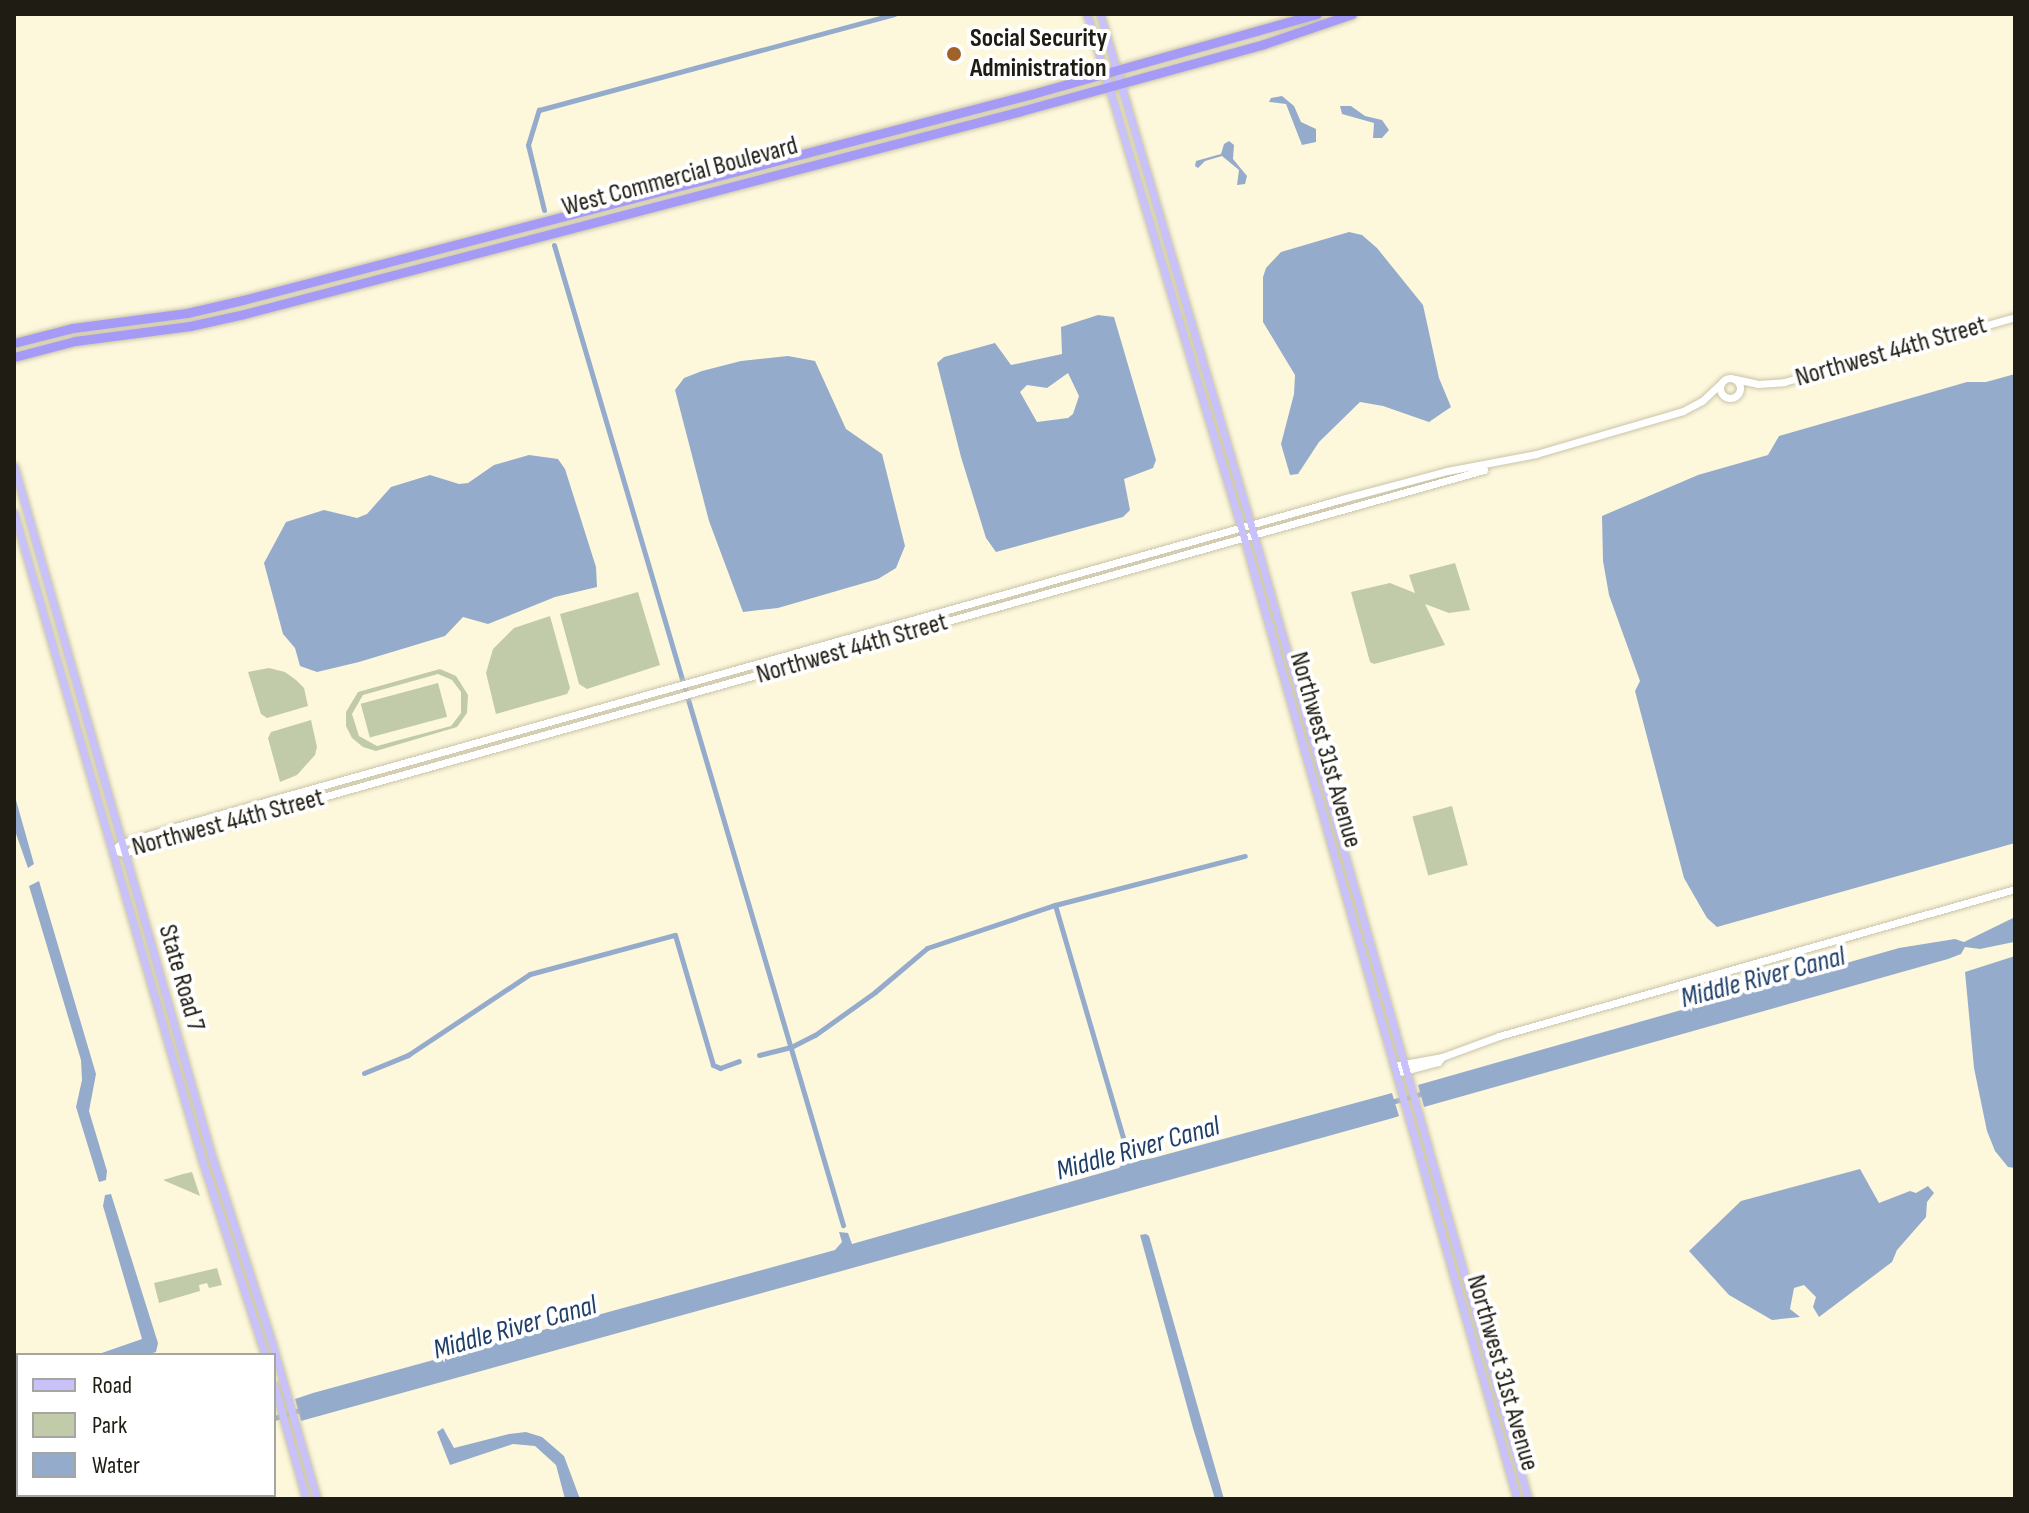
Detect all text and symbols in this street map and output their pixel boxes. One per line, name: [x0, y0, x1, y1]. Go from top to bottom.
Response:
place label: Social Security Administration: [970, 23, 1107, 84]
marker: Social Security Administration: [945, 45, 963, 63]
street label: West Commercial Boulevard: [559, 131, 801, 223]
street label: Northwest 44th Street: [1792, 310, 1990, 394]
street label: Northwest 44th Street: [753, 607, 951, 691]
street label: Northwest 31st Avenue: [1282, 649, 1368, 851]
street label: Northwest 44th Street: [129, 782, 327, 864]
street label: State Road 7: [151, 921, 211, 1035]
water label: Middle River Canal: [1677, 940, 1849, 1016]
water label: Middle River Canal: [1052, 1110, 1224, 1188]
street label: Northwest 31st Avenue: [1459, 1272, 1545, 1474]
water label: Middle River Canal: [429, 1289, 601, 1367]
legend: [16, 1353, 276, 1497]
text: Road: [92, 1371, 132, 1400]
text: Park: [92, 1411, 127, 1440]
text: Water: [92, 1451, 140, 1480]

